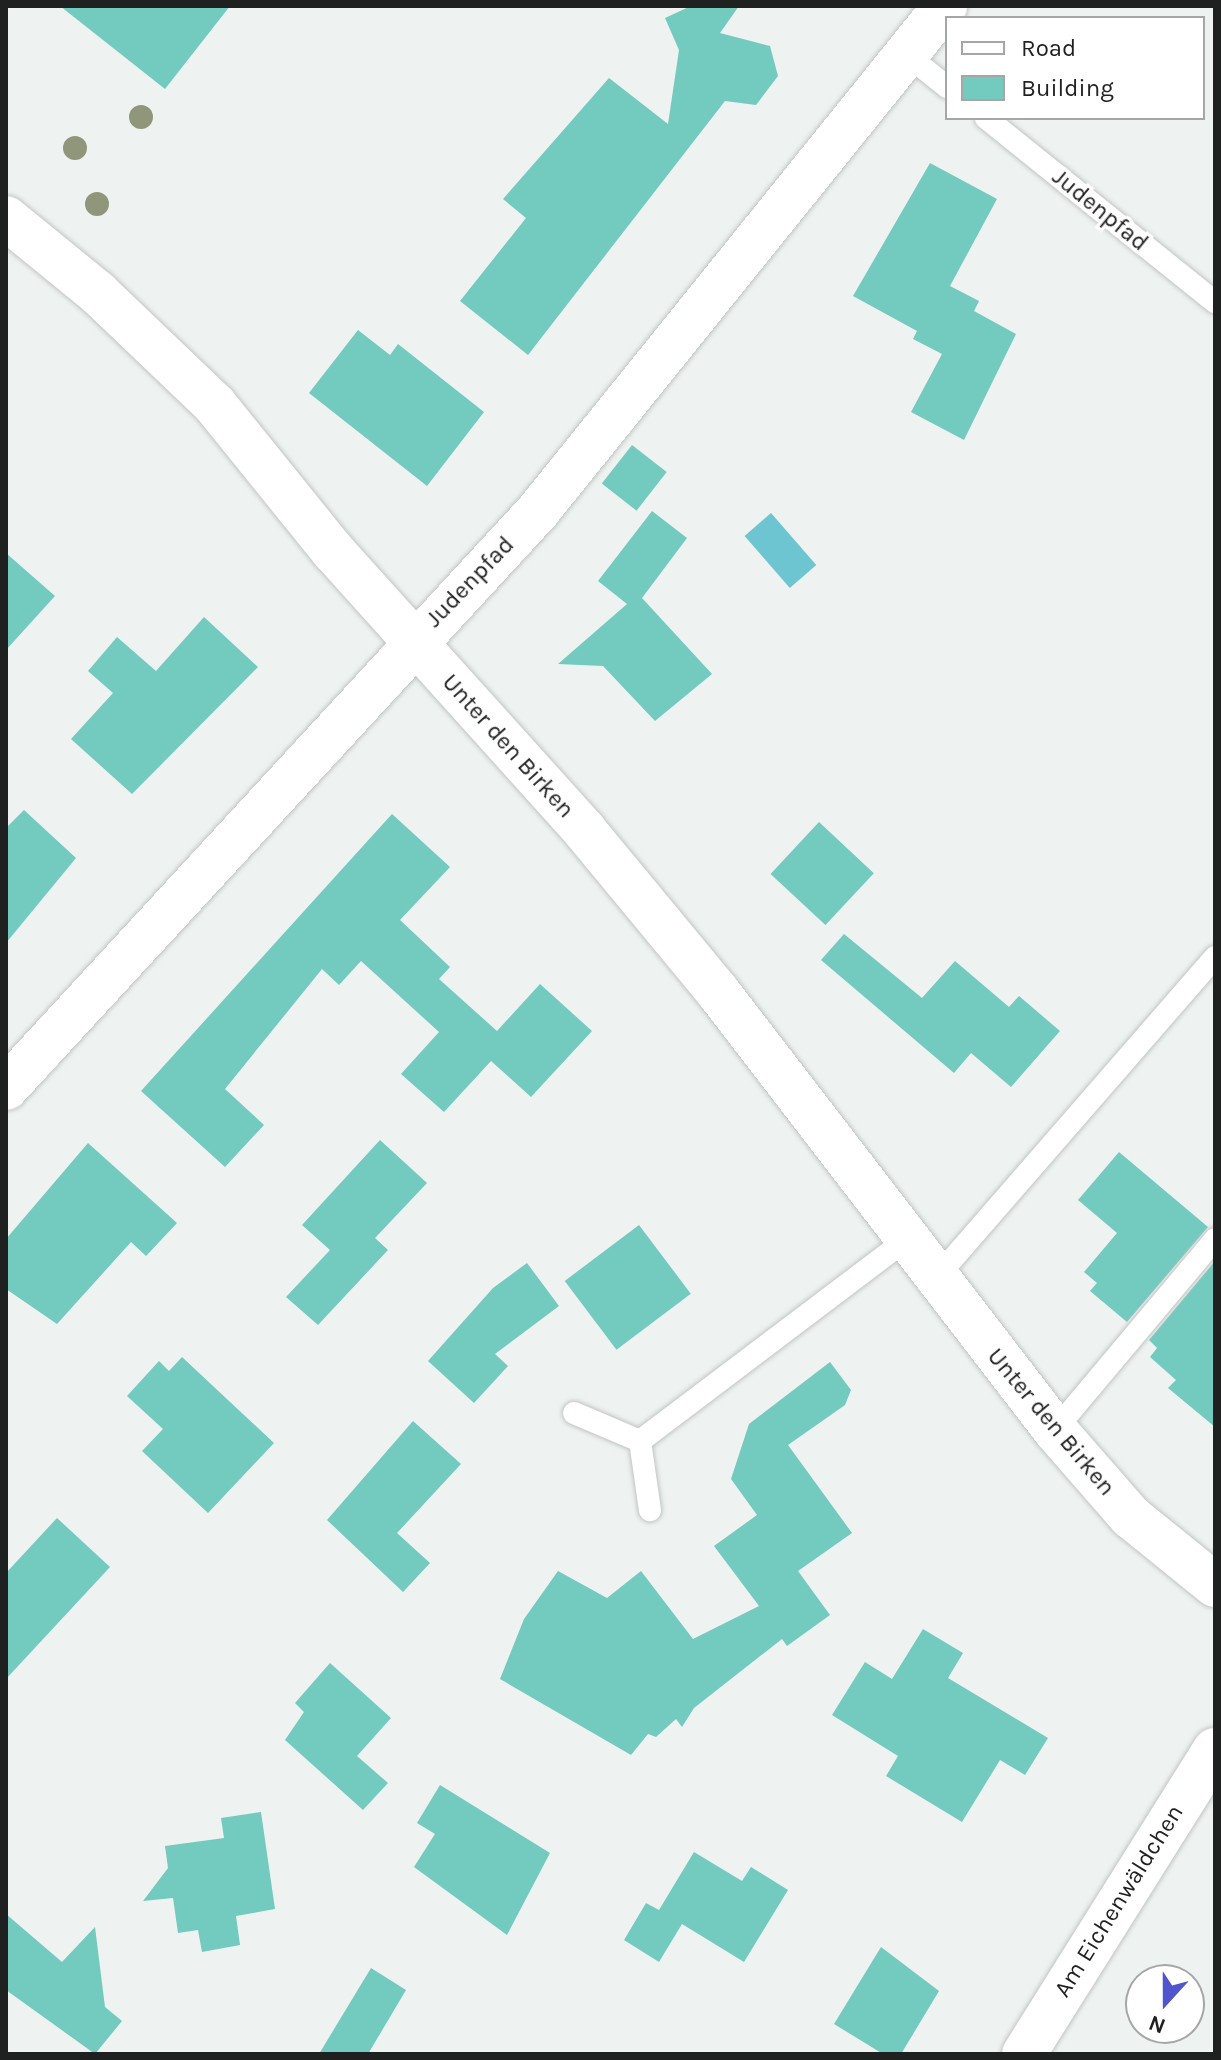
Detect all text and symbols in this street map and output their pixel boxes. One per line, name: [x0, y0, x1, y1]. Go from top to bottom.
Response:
legend: [945, 16, 1205, 120]
text: Road: [1021, 34, 1076, 62]
text: Building: [1021, 74, 1114, 102]
street label: Judenpfad: [1046, 163, 1154, 257]
street label: Judenpfad: [420, 531, 520, 633]
street label: Unter den Birken: [436, 668, 580, 824]
street label: Unter den Birken: [981, 1342, 1121, 1502]
street label: Am Eichenwäldchen: [1048, 1799, 1190, 2003]
north arrow: [1125, 1964, 1205, 2044]
text: N: [1145, 2010, 1169, 2040]

